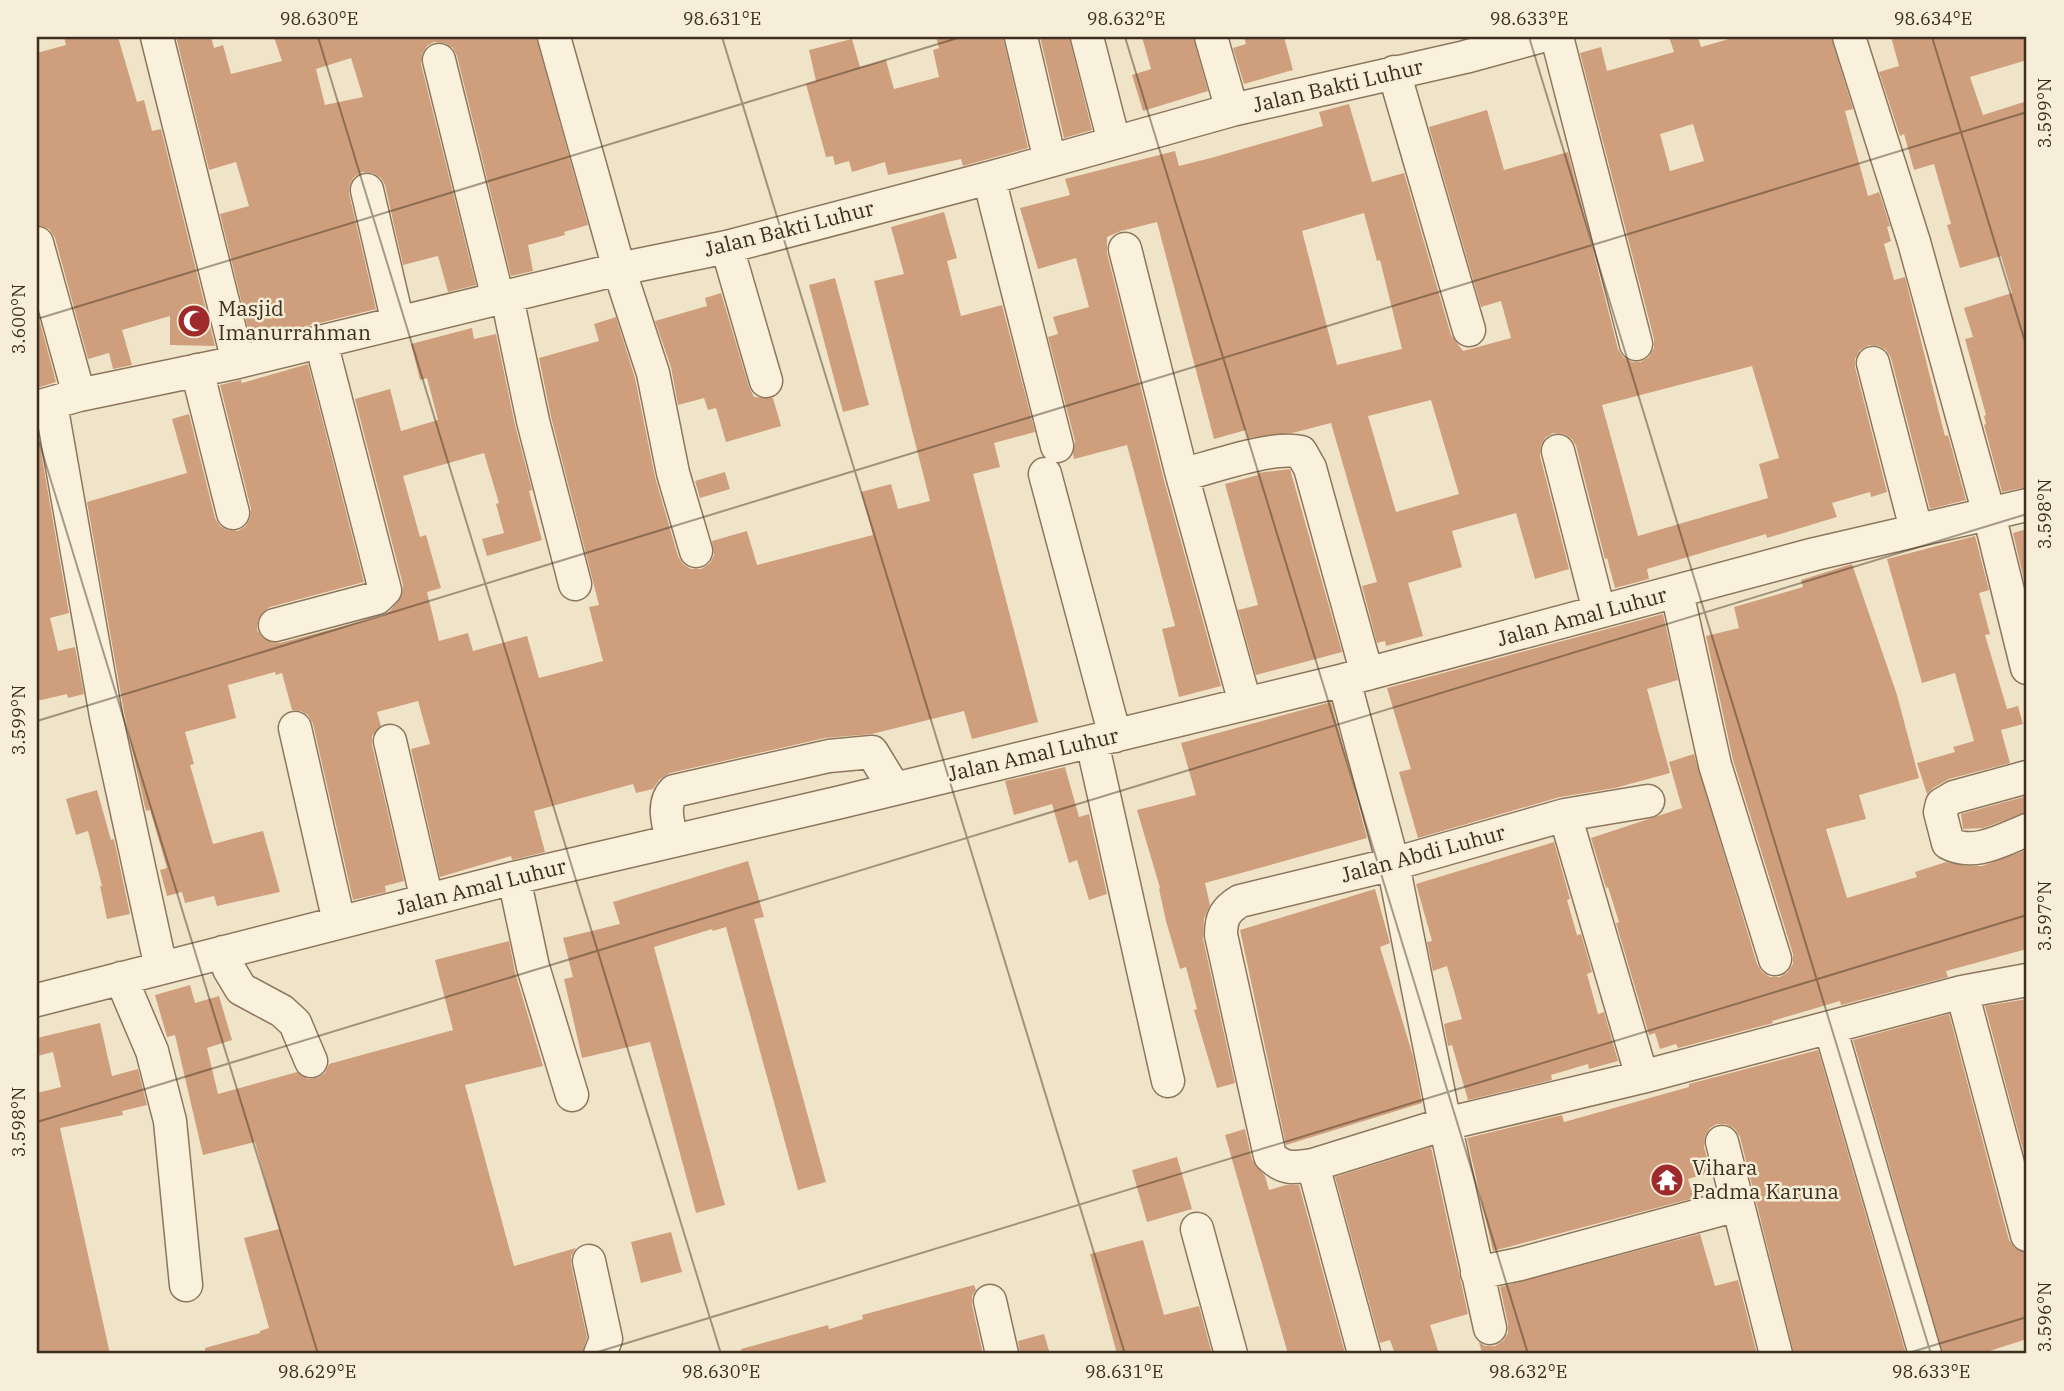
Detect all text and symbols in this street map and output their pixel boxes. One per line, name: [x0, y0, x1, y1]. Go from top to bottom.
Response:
text: 98.630°E: [280, 7, 358, 30]
text: 98.631°E: [683, 7, 761, 30]
text: 98.632°E: [1087, 7, 1165, 30]
text: 98.633°E: [1490, 7, 1568, 30]
text: 98.634°E: [1894, 7, 1972, 30]
street label: Jalan Bakti Luhur: [1250, 52, 1426, 118]
text: 3.599°N: [2033, 78, 2056, 148]
street label: Jalan Bakti Luhur: [701, 193, 877, 263]
text: 3.600°N: [7, 284, 30, 354]
place label: Masjid Imanurrahman: [218, 294, 371, 346]
mosque icon: Masjid Imanurrahman: [175, 302, 213, 340]
text: 3.598°N: [2033, 479, 2056, 549]
street label: Jalan Amal Luhur: [1494, 580, 1670, 652]
text: 3.599°N: [7, 685, 30, 755]
street label: Jalan Amal Luhur: [944, 721, 1122, 787]
street label: Jalan Abdi Luhur: [1337, 817, 1509, 888]
street label: Jalan Amal Luhur: [393, 851, 570, 921]
text: 3.597°N: [2033, 881, 2056, 951]
text: 3.598°N: [7, 1087, 30, 1157]
place label: Vihara Padma Karuna: [1692, 1153, 1839, 1205]
temple icon: Vihara Padma Karuna: [1648, 1161, 1686, 1199]
text: 3.596°N: [2033, 1282, 2056, 1352]
text: 98.629°E: [278, 1360, 356, 1383]
text: 98.630°E: [682, 1360, 760, 1383]
text: 98.631°E: [1085, 1360, 1163, 1383]
text: 98.632°E: [1489, 1360, 1567, 1383]
text: 98.633°E: [1892, 1360, 1970, 1383]

